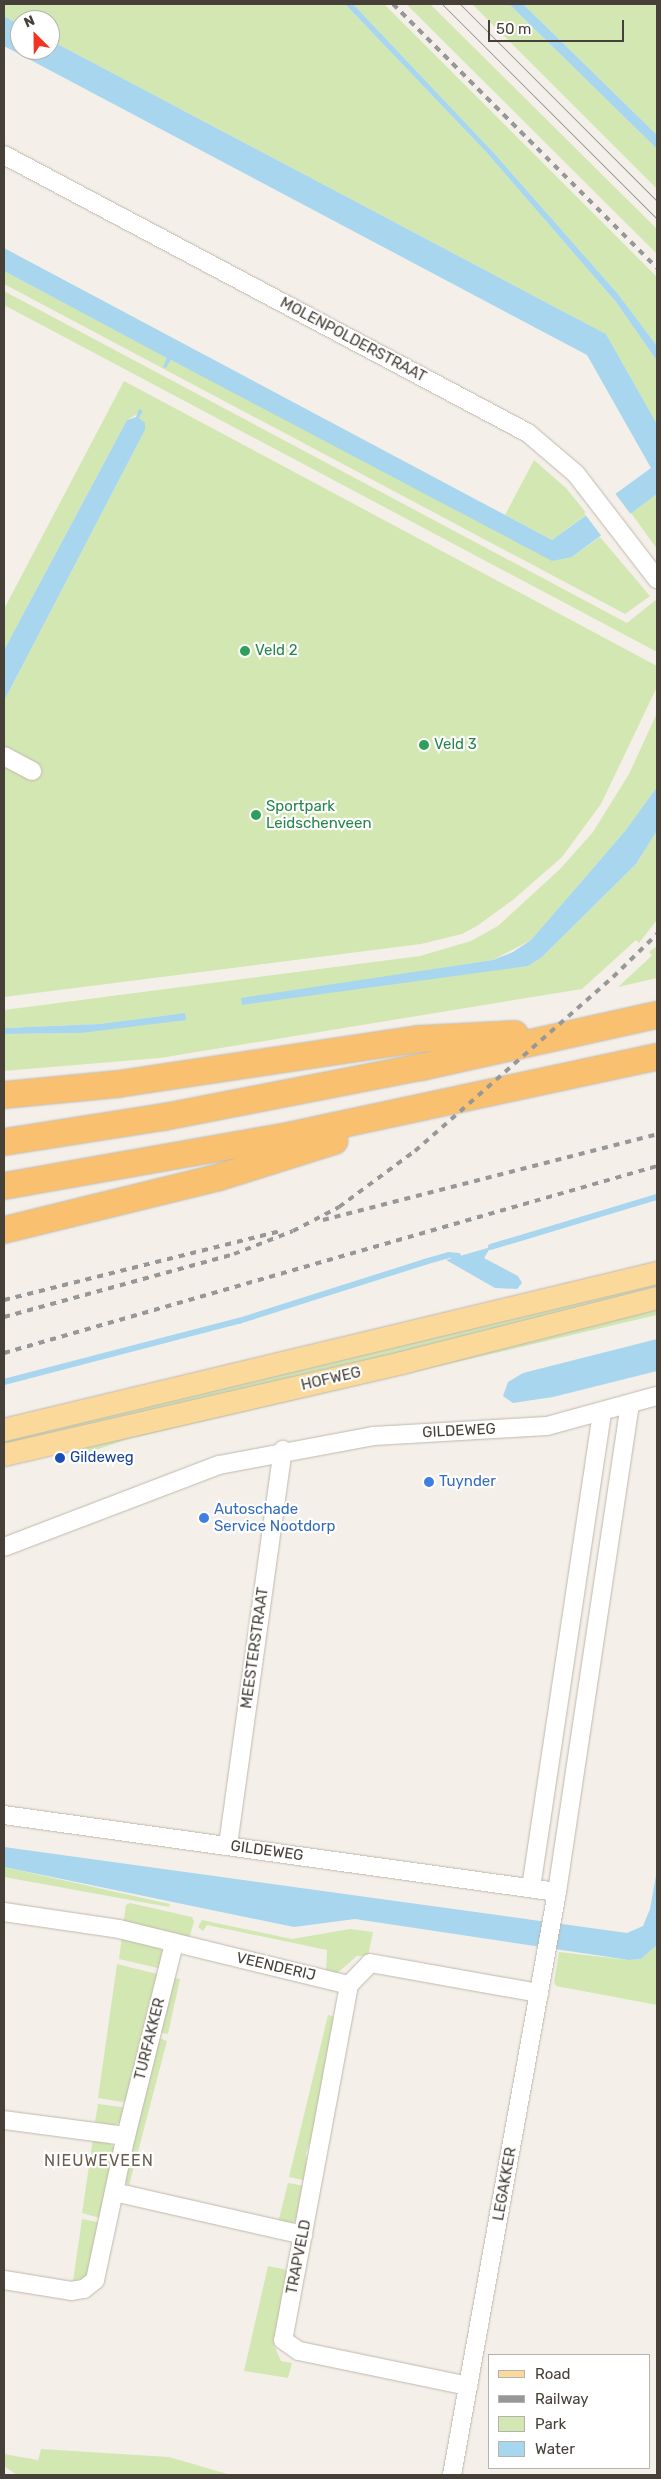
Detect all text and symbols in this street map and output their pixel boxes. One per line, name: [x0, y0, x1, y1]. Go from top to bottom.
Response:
north arrow: [10, 10, 60, 60]
scale bar: [491, 10, 627, 42]
text: N: [21, 12, 37, 31]
text: 50 m: [496, 20, 531, 38]
street label: MOLENPOLDERSTRAAT: [277, 294, 429, 386]
place label: Veld 2: [255, 642, 297, 660]
marker: Veld 2: [239, 645, 251, 657]
place label: Veld 3: [434, 736, 477, 754]
marker: Veld 3: [418, 739, 430, 751]
place label: Sportpark Leidschenveen: [266, 797, 371, 832]
marker: Sportpark Leidschenveen: [250, 809, 262, 821]
street label: HOFWEG: [299, 1363, 363, 1395]
street label: GILDEWEG: [422, 1420, 496, 1442]
place label: Gildeweg: [70, 1449, 134, 1467]
marker: Gildeweg: [54, 1452, 66, 1464]
place label: Tuynder: [439, 1473, 496, 1491]
marker: Tuynder: [423, 1476, 435, 1488]
place label: Autoschade Service Nootdorp: [214, 1500, 335, 1535]
marker: Autoschade Service Nootdorp: [198, 1512, 210, 1524]
street label: MEESTERSTRAAT: [238, 1586, 272, 1710]
street label: GILDEWEG: [229, 1837, 305, 1865]
street label: VEENDERIJ: [234, 1949, 318, 1985]
street label: TURFAKKER: [131, 1996, 169, 2082]
street label: LEGAKKER: [490, 2146, 520, 2222]
district label: NIEUWEVEEN: [43, 2151, 155, 2171]
street label: TRAPVELD: [283, 2218, 315, 2296]
legend: [488, 2354, 651, 2469]
text: Road: [535, 2365, 571, 2383]
text: Railway: [535, 2390, 589, 2408]
text: Park: [535, 2415, 566, 2433]
text: Water: [535, 2440, 575, 2458]

